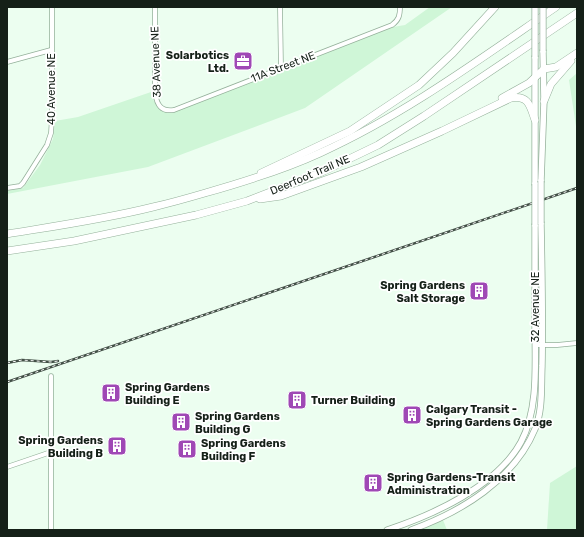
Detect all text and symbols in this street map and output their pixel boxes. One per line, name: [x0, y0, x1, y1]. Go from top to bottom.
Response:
street label: 38 Avenue NE: [148, 26, 164, 98]
place label: Solarbotics Ltd.: [166, 49, 229, 75]
street label: 11A Street NE: [249, 49, 317, 85]
office icon: Solarbotics Ltd.: [232, 50, 254, 72]
street label: 40 Avenue NE: [45, 53, 58, 125]
street label: Deerfoot Trail NE: [268, 152, 352, 198]
street label: 32 Avenue NE: [529, 271, 542, 343]
place label: Spring Gardens Salt Storage: [380, 279, 465, 305]
building icon: Spring Gardens Salt Storage: [468, 280, 490, 302]
place label: Spring Gardens Building E: [125, 381, 210, 407]
building icon: Spring Gardens Building E: [100, 382, 122, 404]
building icon: Turner Building: [286, 389, 308, 411]
place label: Turner Building: [311, 394, 395, 407]
place label: Calgary Transit - Spring Gardens Garage: [426, 403, 553, 429]
building icon: Calgary Transit - Spring Gardens Garage: [401, 404, 423, 426]
place label: Spring Gardens Building G: [195, 410, 280, 436]
building icon: Spring Gardens Building G: [170, 411, 192, 433]
place label: Spring Gardens Building B: [18, 434, 103, 460]
building icon: Spring Gardens Building B: [106, 435, 128, 457]
place label: Spring Gardens Building F: [201, 437, 286, 463]
building icon: Spring Gardens Building F: [176, 438, 198, 460]
place label: Spring Gardens-Transit Administration: [387, 471, 515, 497]
building icon: Spring Gardens-Transit Administration: [362, 472, 384, 494]

